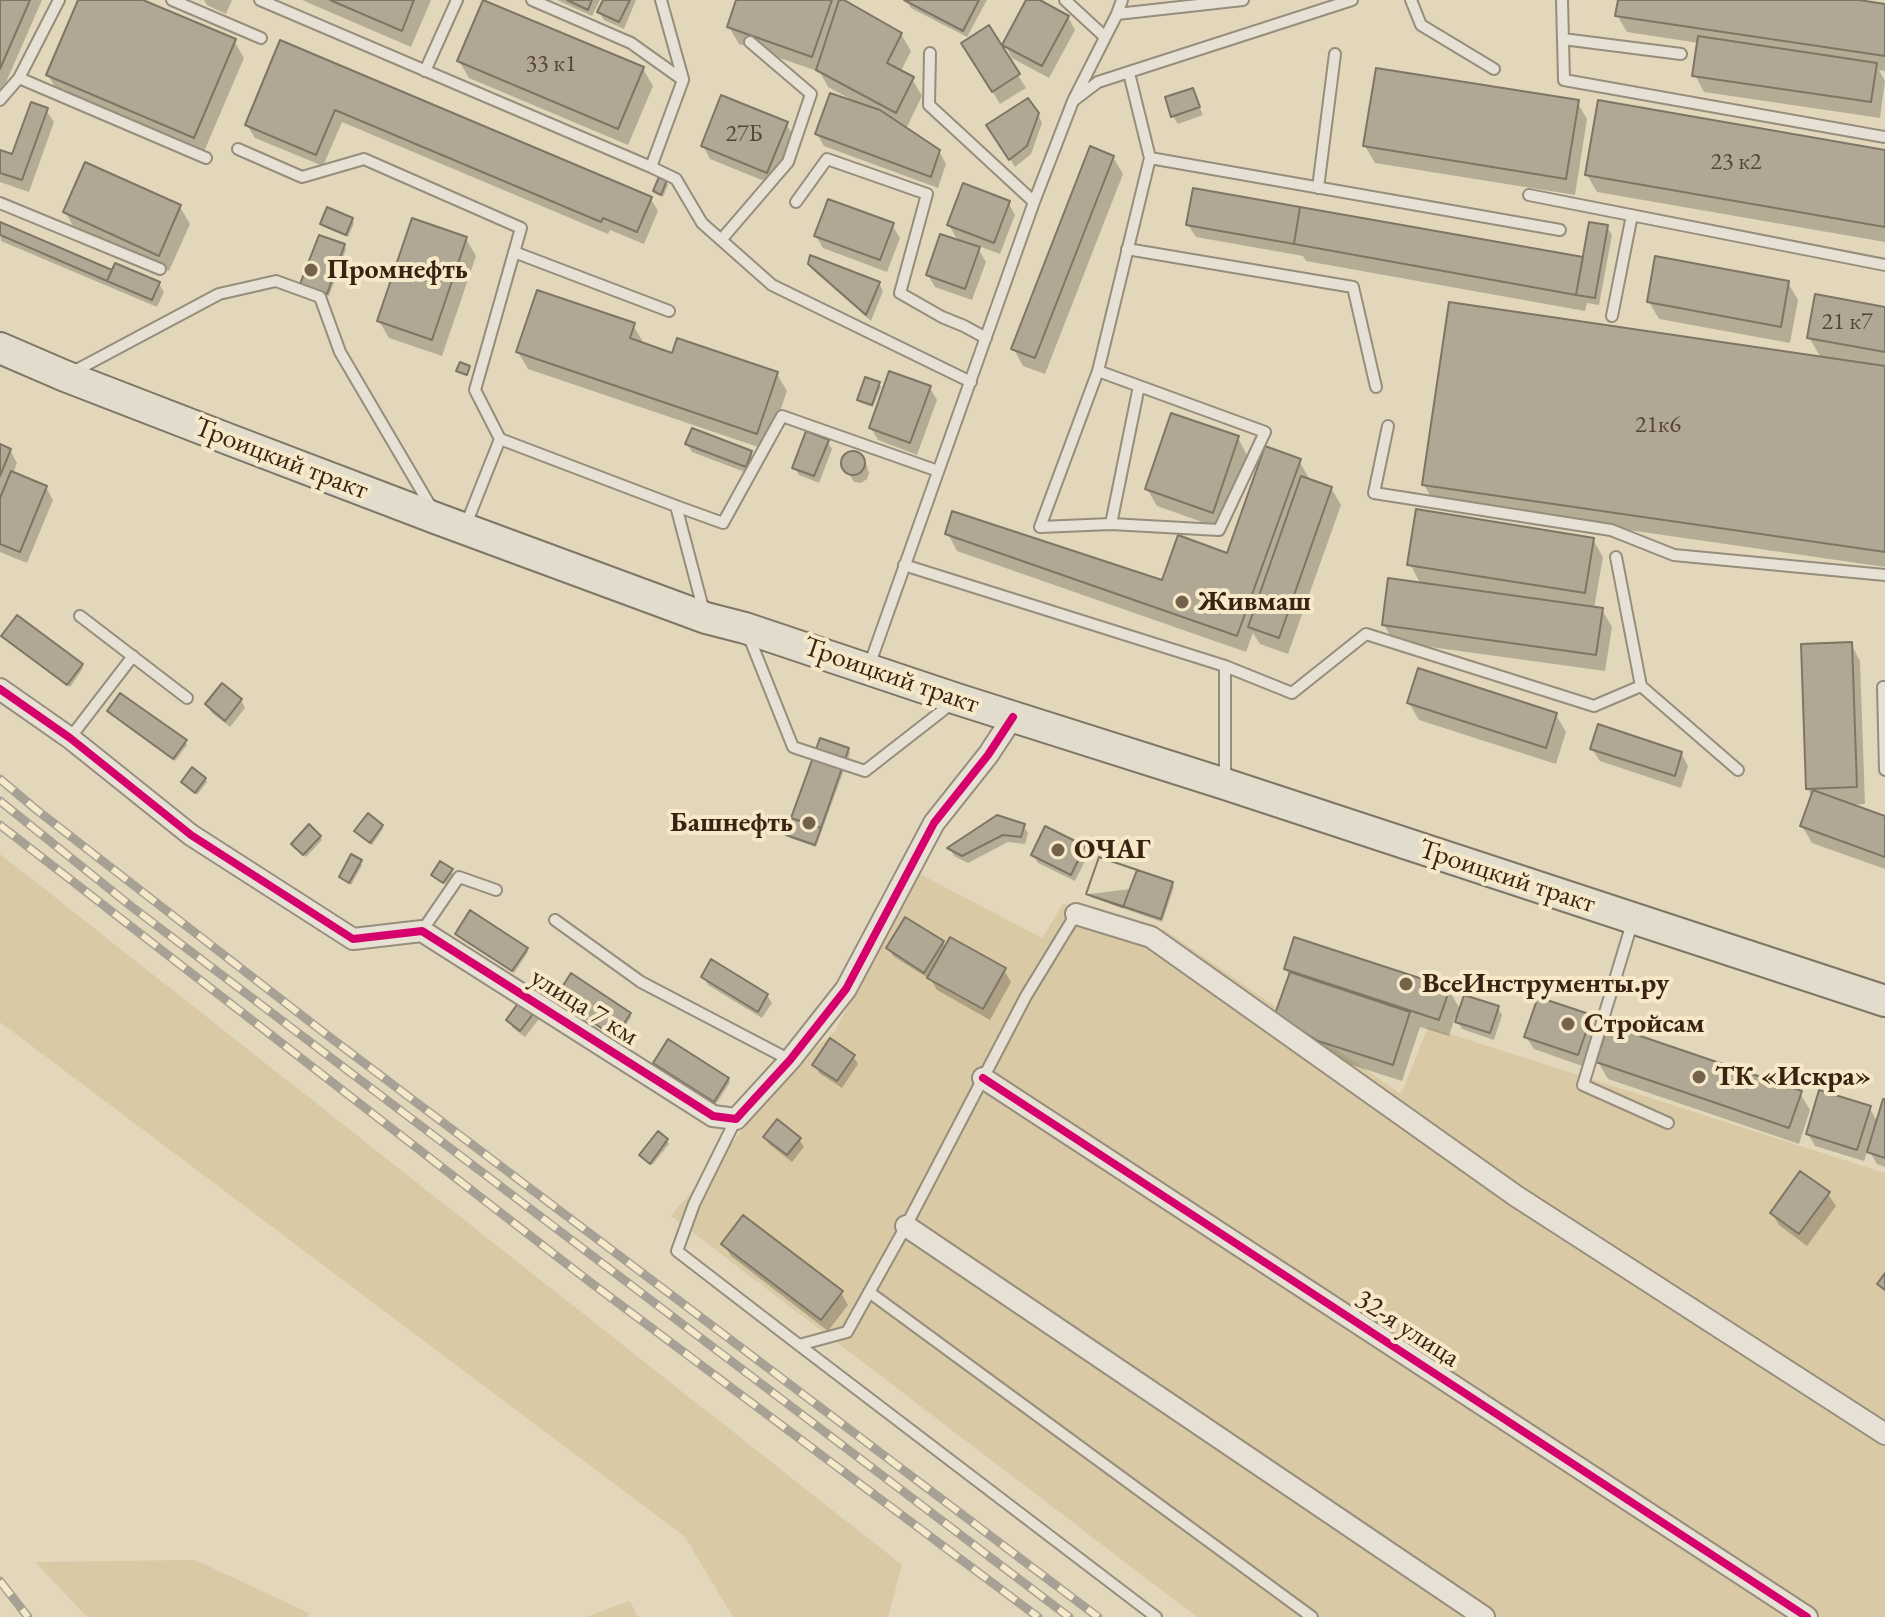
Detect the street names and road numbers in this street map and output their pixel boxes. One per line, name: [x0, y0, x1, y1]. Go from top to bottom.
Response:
street label: Троицкий тракт: [189, 410, 373, 508]
street label: Троицкий тракт: [799, 630, 983, 722]
street label: Троицкий тракт: [1415, 833, 1599, 921]
street label: улица 7 км: [524, 961, 644, 1053]
street label: 32-я улица: [1348, 1283, 1466, 1375]

